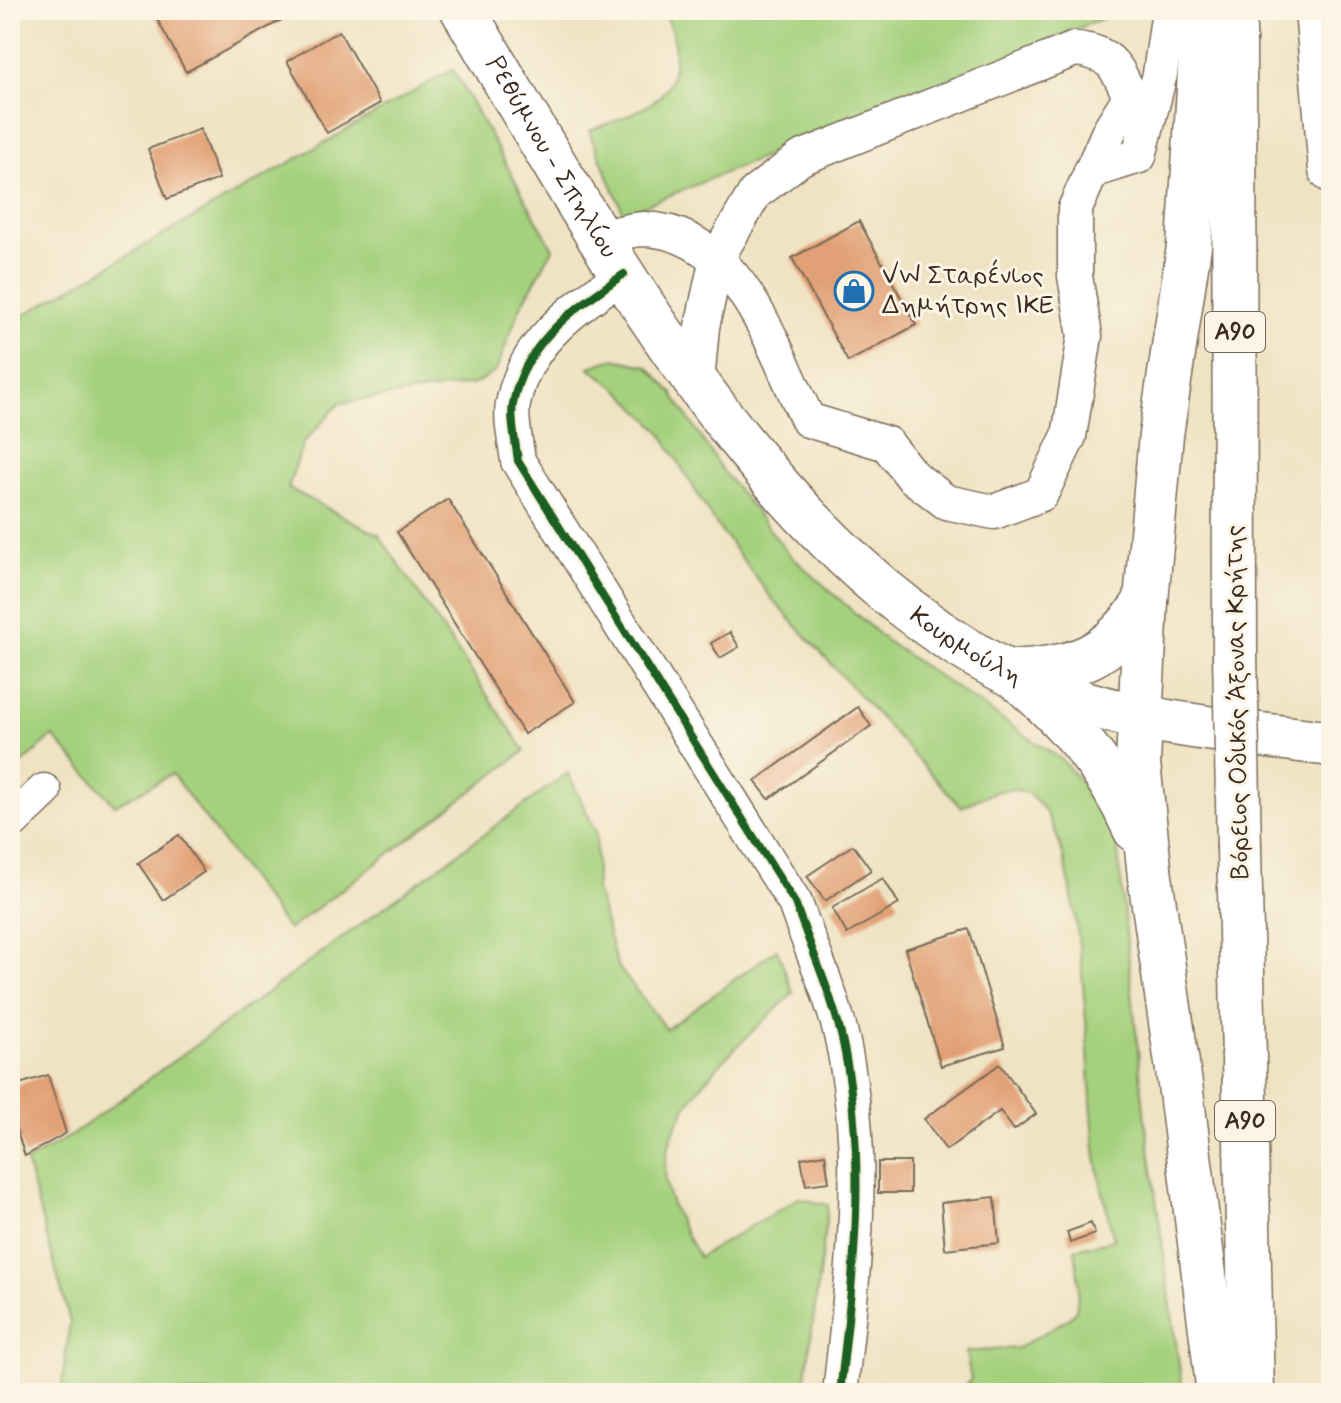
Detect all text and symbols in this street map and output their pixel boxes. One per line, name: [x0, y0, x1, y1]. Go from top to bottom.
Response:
street label: Ρεθύμνου - Σπηλίου: [477, 50, 625, 265]
place label: VW Σταρένιος Δημήτρης ΙΚΕ: [882, 259, 1055, 323]
shop icon: VW Σταρένιος Δημήτρης ΙΚΕ: [833, 270, 875, 312]
road number: Α90: [1205, 312, 1265, 352]
street label: Βόρειος Οδικός Άξονας Κρήτης: [1218, 525, 1258, 879]
street label: Κουρμούλη: [902, 599, 1028, 694]
road number: Α90: [1215, 1101, 1275, 1141]

